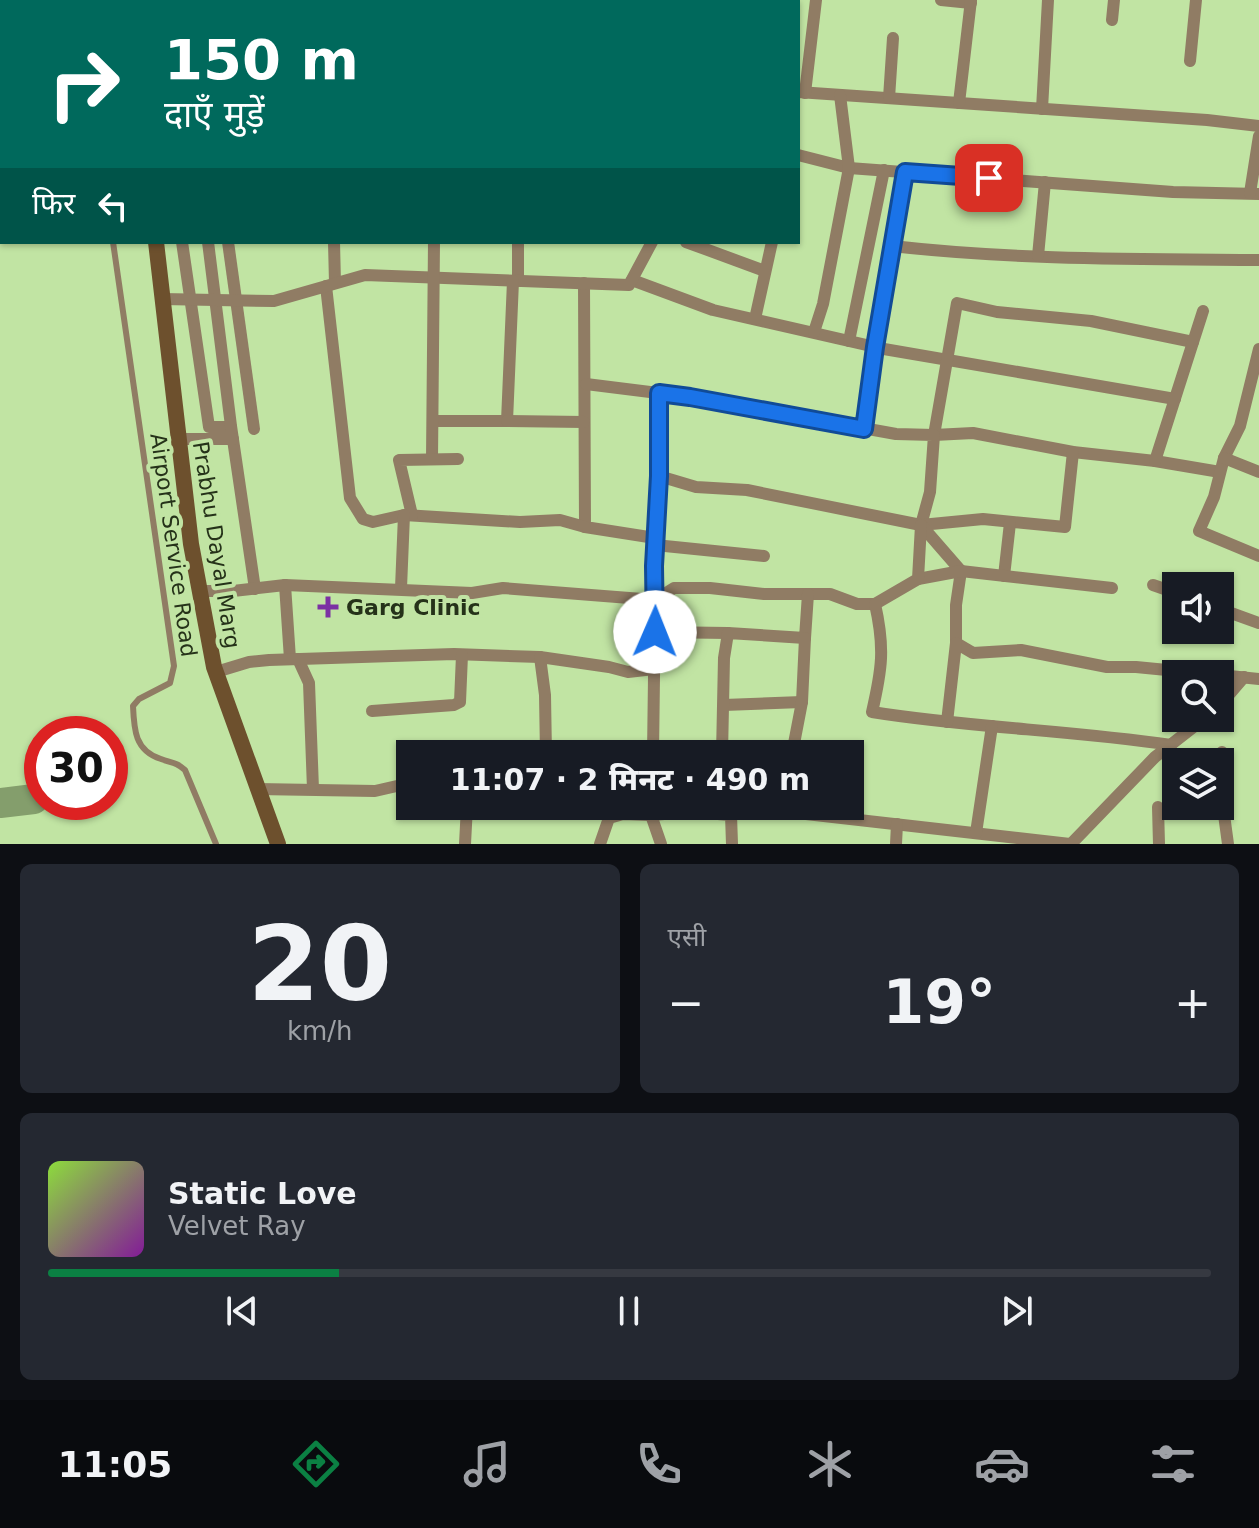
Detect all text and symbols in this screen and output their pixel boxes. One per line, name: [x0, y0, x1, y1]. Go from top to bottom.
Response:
text: 150 m: [164, 27, 359, 92]
icon: right: [32, 32, 136, 136]
text: दाएँ मुड़ें: [164, 94, 265, 135]
pin: [955, 144, 1023, 212]
icon: arrive: [967, 156, 1011, 200]
icon: left: [91, 184, 135, 228]
text: फिर: [32, 186, 75, 221]
street label: Airport Service Road: [145, 432, 202, 659]
street label: Prabhu Dayal Marg: [188, 440, 245, 650]
map controls: [1162, 572, 1234, 820]
button: sound: [1162, 572, 1234, 644]
position arrow: [613, 590, 697, 674]
place label: Garg Clinic: [346, 595, 481, 620]
marker: Garg Clinic: [317, 596, 339, 618]
button: search: [1162, 660, 1234, 732]
speed limit sign: 30: [24, 716, 128, 820]
button: layers: [1162, 748, 1234, 820]
text: 11:07 · 2 मिनट · 490 m: [450, 762, 810, 797]
text: 20: [247, 903, 392, 1025]
text: एसी: [668, 922, 706, 952]
text: 19°: [883, 967, 996, 1037]
text: −: [668, 977, 704, 1028]
text: +: [1174, 977, 1211, 1028]
text: km/h: [287, 1016, 353, 1046]
text: Static Love: [168, 1176, 357, 1211]
text: Velvet Ray: [168, 1211, 306, 1241]
icon: previous: [220, 1289, 264, 1333]
icon: pause: [607, 1289, 651, 1333]
icon: next: [995, 1289, 1039, 1333]
icon: directions: [288, 1436, 344, 1492]
icon: music: [459, 1436, 515, 1492]
icon: phone: [631, 1436, 687, 1492]
icon: climate: [802, 1436, 858, 1492]
icon: car: [974, 1436, 1030, 1492]
icon: filters: [1145, 1436, 1201, 1492]
text: 11:05: [58, 1444, 172, 1485]

